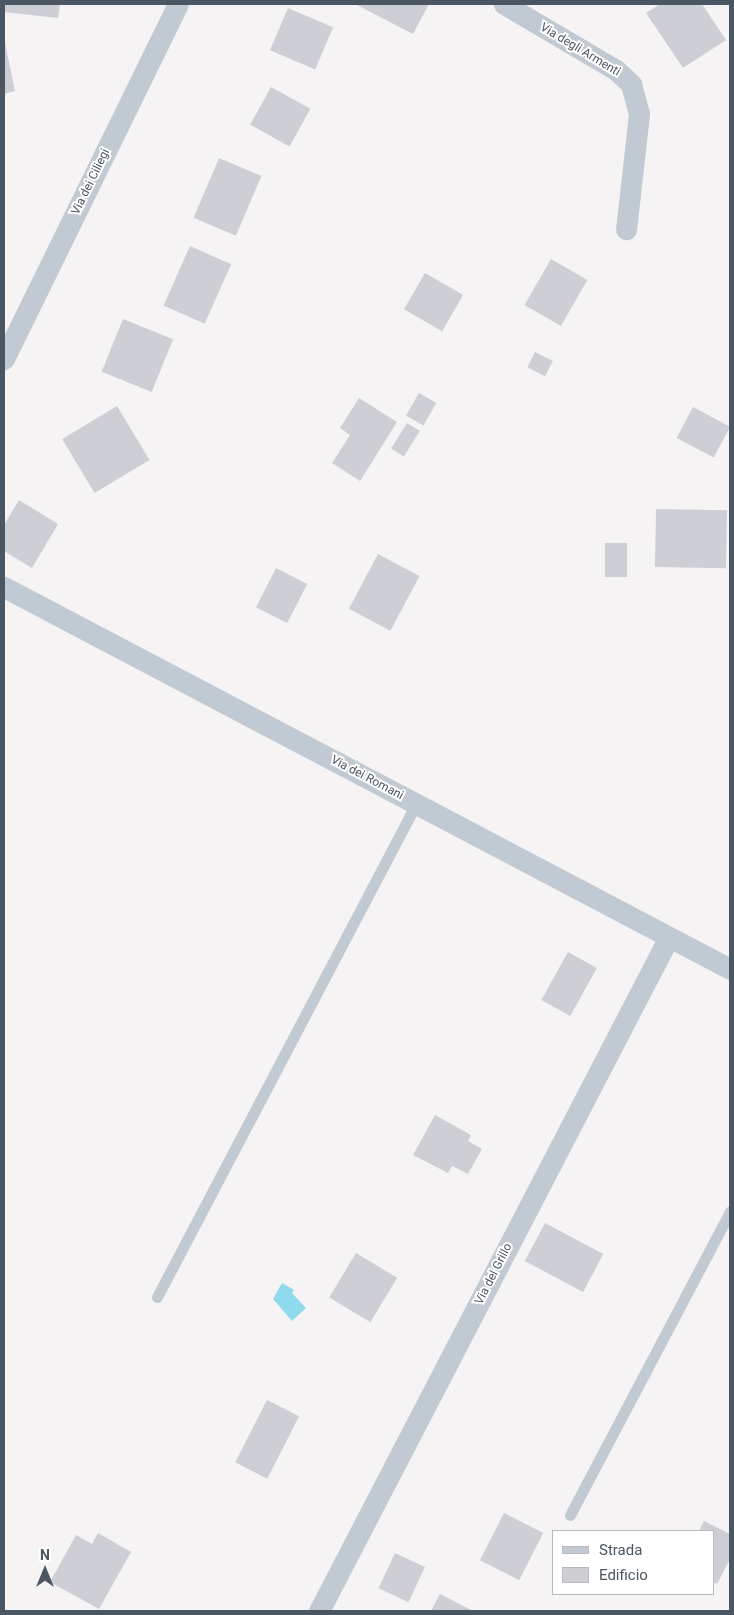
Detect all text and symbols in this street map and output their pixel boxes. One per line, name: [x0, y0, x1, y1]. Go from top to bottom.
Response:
street label: Via degli Armenti: [537, 20, 623, 80]
street label: Via dei Ciliegi: [69, 147, 113, 217]
street label: Via dei Romani: [328, 753, 406, 803]
street label: Via del Grillo: [472, 1241, 516, 1307]
legend: [552, 1530, 714, 1595]
text: Strada: [599, 1541, 642, 1559]
north arrow: [20, 1545, 70, 1595]
text: N: [40, 1547, 50, 1563]
text: Edificio: [599, 1566, 648, 1584]

